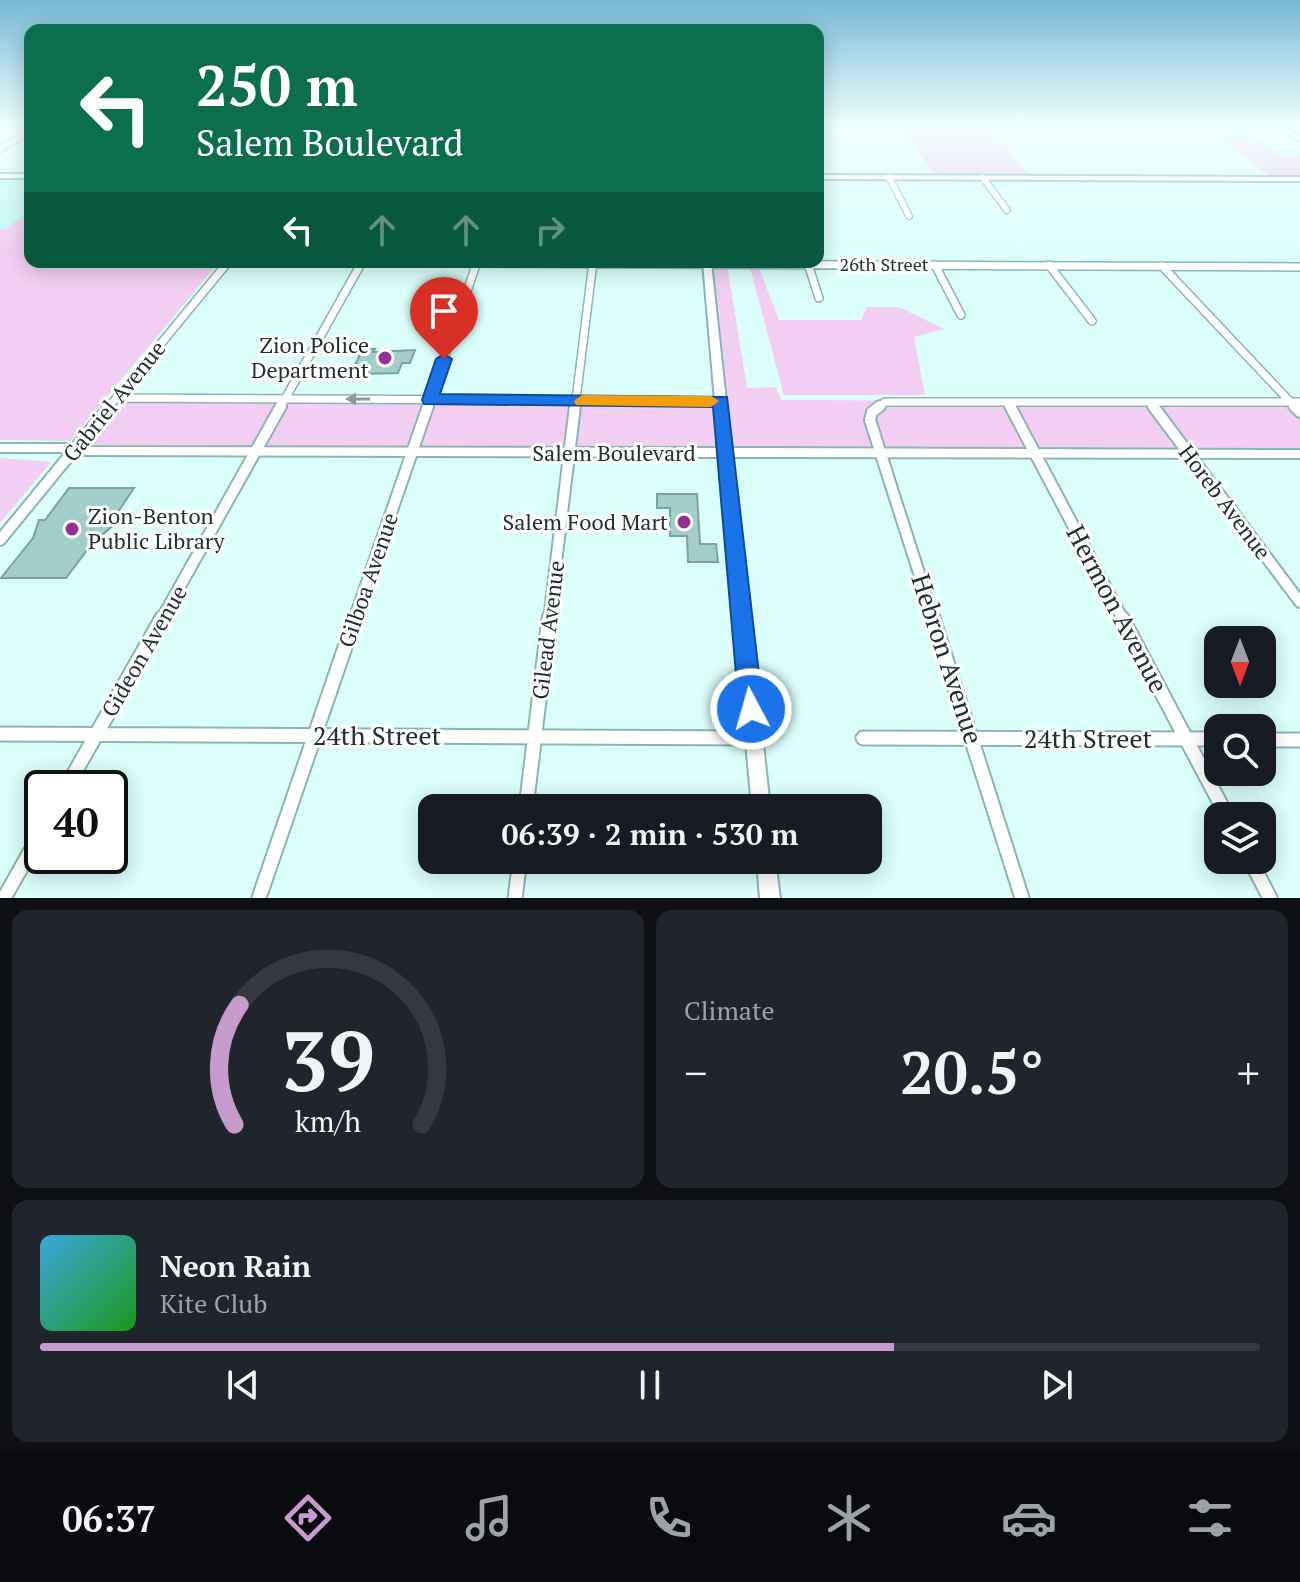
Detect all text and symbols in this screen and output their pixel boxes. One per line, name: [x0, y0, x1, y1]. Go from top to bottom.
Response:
text: 250 m: [196, 48, 358, 122]
icon: left: [64, 56, 168, 160]
text: Salem Boulevard: [196, 119, 463, 166]
icon: left: [276, 208, 320, 252]
icon: ahead: [360, 208, 404, 252]
icon: ahead: [444, 208, 488, 252]
icon: right: [528, 208, 572, 252]
street label: 26th Street: [840, 252, 929, 276]
pin: [410, 277, 478, 359]
icon: arrive: [422, 289, 466, 333]
place label: Zion Police Department: [251, 330, 369, 384]
street label: Gabriel Avenue: [56, 334, 171, 467]
marker: Zion Police Department: [376, 349, 394, 367]
one-way arrow: [345, 393, 370, 405]
street label: Salem Boulevard: [532, 438, 696, 467]
street label: Horeb Avenue: [1173, 438, 1278, 565]
place label: Zion-Benton Public Library: [88, 501, 226, 555]
place label: Salem Food Mart: [502, 507, 668, 536]
street label: Gilboa Avenue: [331, 509, 404, 651]
marker: Salem Food Mart: [675, 513, 693, 531]
street label: Hermon Avenue: [1059, 519, 1176, 698]
marker: Zion-Benton Public Library: [63, 520, 81, 538]
street label: Gilead Avenue: [525, 559, 570, 701]
street label: Hebron Avenue: [904, 569, 991, 748]
street label: Gideon Avenue: [94, 580, 193, 722]
north arrow: [1204, 626, 1276, 698]
map controls: [1204, 626, 1276, 874]
position arrow: [709, 667, 793, 751]
button: search: [1204, 714, 1276, 786]
street label: 24th Street: [313, 718, 442, 752]
street label: 24th Street: [1024, 721, 1153, 755]
speed limit sign: 40: [24, 770, 128, 874]
button: layers: [1204, 802, 1276, 874]
text: 06:39 · 2 min · 530 m: [502, 814, 798, 854]
text: Climate: [684, 993, 775, 1027]
text: 39: [281, 1005, 375, 1115]
text: 20.5°: [900, 1032, 1044, 1111]
text: −: [684, 1043, 707, 1102]
text: +: [1237, 1043, 1260, 1102]
text: km/h: [295, 1102, 361, 1140]
text: Neon Rain: [160, 1246, 311, 1286]
text: Kite Club: [160, 1286, 267, 1320]
icon: previous: [221, 1363, 265, 1407]
icon: pause: [628, 1363, 672, 1407]
icon: next: [1035, 1363, 1079, 1407]
icon: directions: [280, 1490, 336, 1546]
icon: music: [461, 1490, 517, 1546]
icon: phone: [641, 1490, 697, 1546]
icon: climate: [821, 1490, 877, 1546]
icon: car: [1001, 1490, 1057, 1546]
icon: filters: [1182, 1490, 1238, 1546]
text: 06:37: [62, 1495, 156, 1542]

